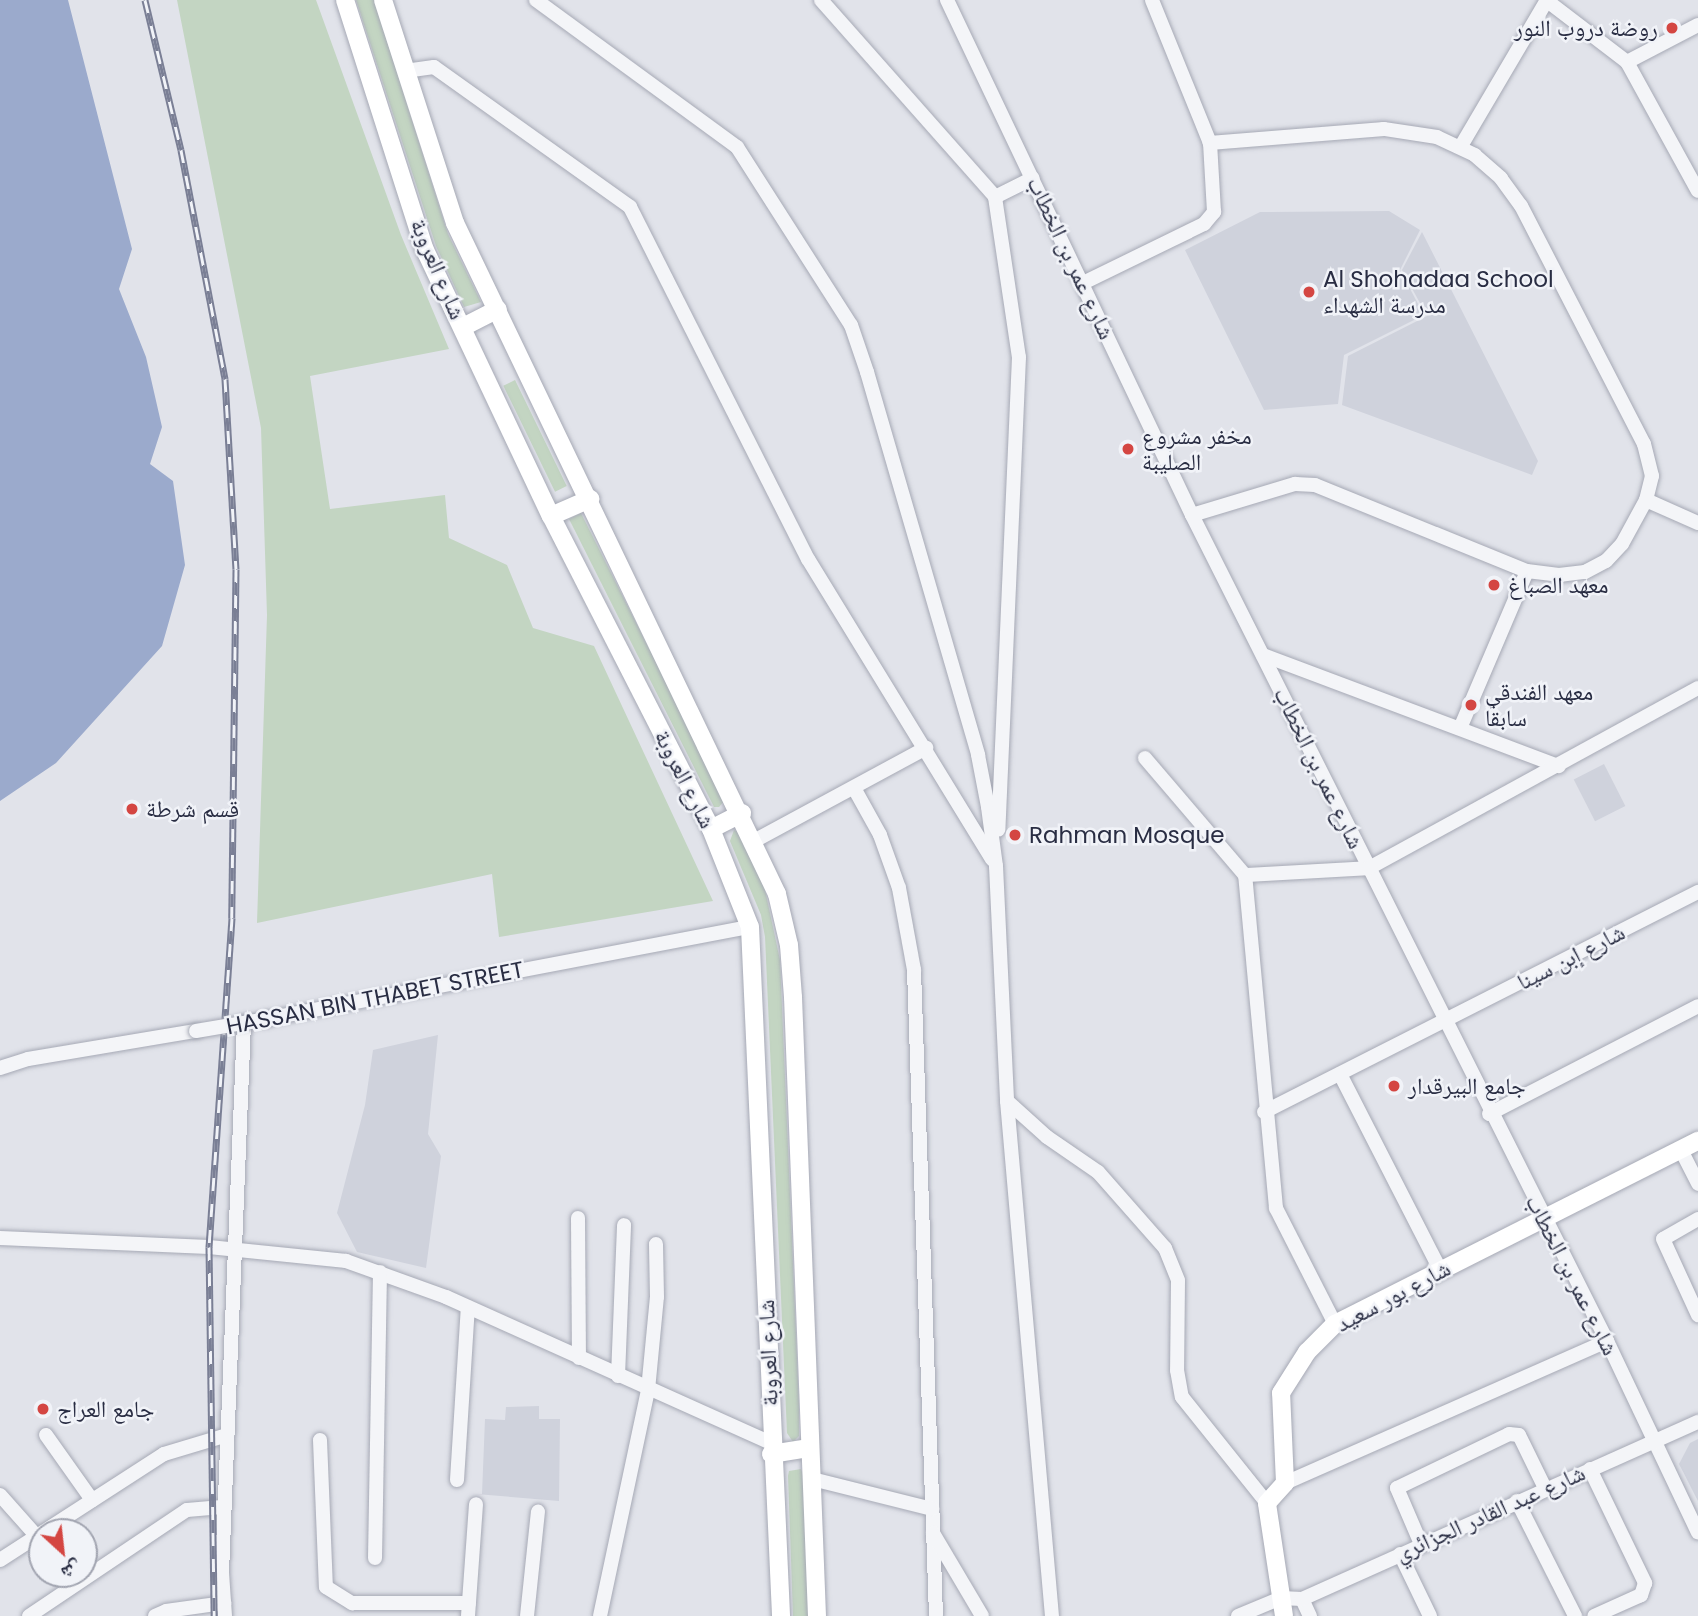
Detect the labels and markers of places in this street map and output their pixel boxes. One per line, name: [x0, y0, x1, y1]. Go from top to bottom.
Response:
place label: روضة دروب النور: [1514, 14, 1658, 42]
marker: روضة دروب النور: [1664, 20, 1680, 36]
place label: Al Shohadaa School مدرسة الشهداء: [1323, 265, 1554, 319]
marker: Al Shohadaa School مدرسة الشهداء: [1301, 284, 1317, 300]
place label: مخفر مشروع الصليبة: [1142, 422, 1252, 476]
marker: مخفر مشروع الصليبة: [1120, 441, 1136, 457]
place label: معهد الصباغ: [1508, 571, 1608, 599]
marker: معهد الصباغ: [1486, 577, 1502, 593]
place label: معهد الفندقي سابقا: [1485, 678, 1593, 732]
marker: معهد الفندقي سابقا: [1463, 697, 1479, 713]
place label: قسم شرطة: [146, 795, 239, 823]
marker: قسم شرطة: [124, 801, 140, 817]
place label: Rahman Mosque: [1029, 821, 1224, 849]
marker: Rahman Mosque: [1007, 827, 1023, 843]
place label: جامع البيرقدار: [1408, 1072, 1526, 1100]
marker: جامع البيرقدار: [1386, 1078, 1402, 1094]
place label: جامع العراج: [57, 1395, 154, 1423]
marker: جامع العراج: [35, 1401, 51, 1417]

